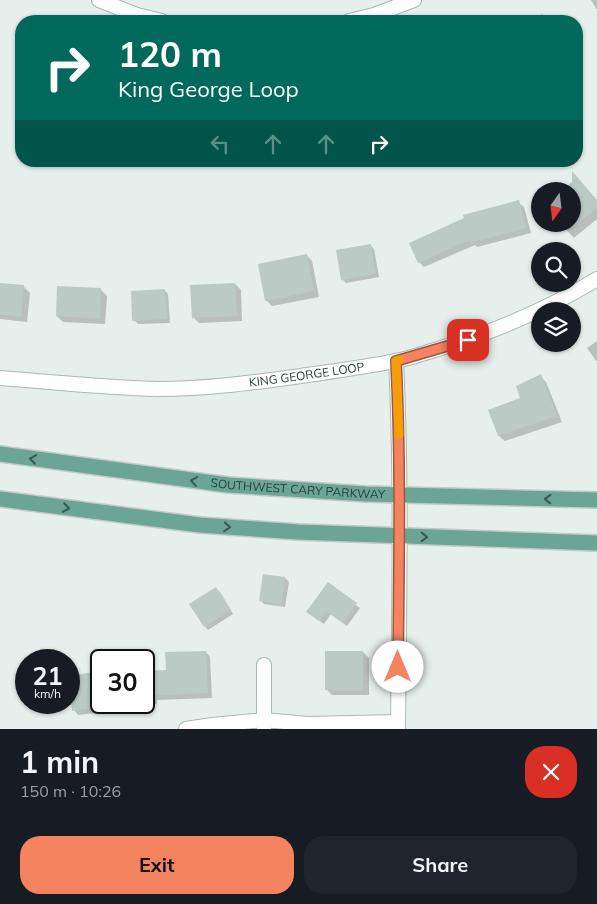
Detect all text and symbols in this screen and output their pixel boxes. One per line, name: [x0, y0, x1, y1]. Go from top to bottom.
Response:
text: 120 m: [118, 32, 222, 76]
icon: right: [35, 35, 100, 100]
text: King George Loop: [118, 75, 299, 103]
icon: left: [206, 130, 234, 158]
icon: ahead: [259, 130, 287, 158]
icon: ahead: [312, 130, 340, 158]
icon: right: [365, 130, 393, 158]
north arrow: [531, 182, 581, 232]
map controls: [531, 182, 581, 352]
button: search: [531, 242, 581, 292]
button: layers: [531, 302, 581, 352]
pin: [447, 319, 489, 361]
icon: arrive: [454, 326, 482, 354]
street label: KING GEORGE LOOP: [248, 359, 366, 390]
one-way arrow: [29, 454, 37, 464]
street label: SOUTHWEST CARY PARKWAY: [210, 475, 386, 502]
one-way arrow: [190, 476, 198, 487]
one-way arrow: [544, 494, 552, 504]
one-way arrow: [62, 502, 70, 513]
one-way arrow: [223, 521, 231, 532]
one-way arrow: [420, 531, 428, 542]
position arrow: [371, 640, 423, 692]
speed limit sign: 30: [90, 649, 155, 714]
text: 21: [32, 660, 63, 691]
text: km/h: [34, 686, 61, 701]
text: 1 min: [20, 743, 99, 781]
button: close: [525, 746, 577, 798]
text: 150 m · 10:26: [20, 781, 121, 801]
button: Exit: [20, 836, 294, 894]
button: Share: [304, 836, 577, 894]

